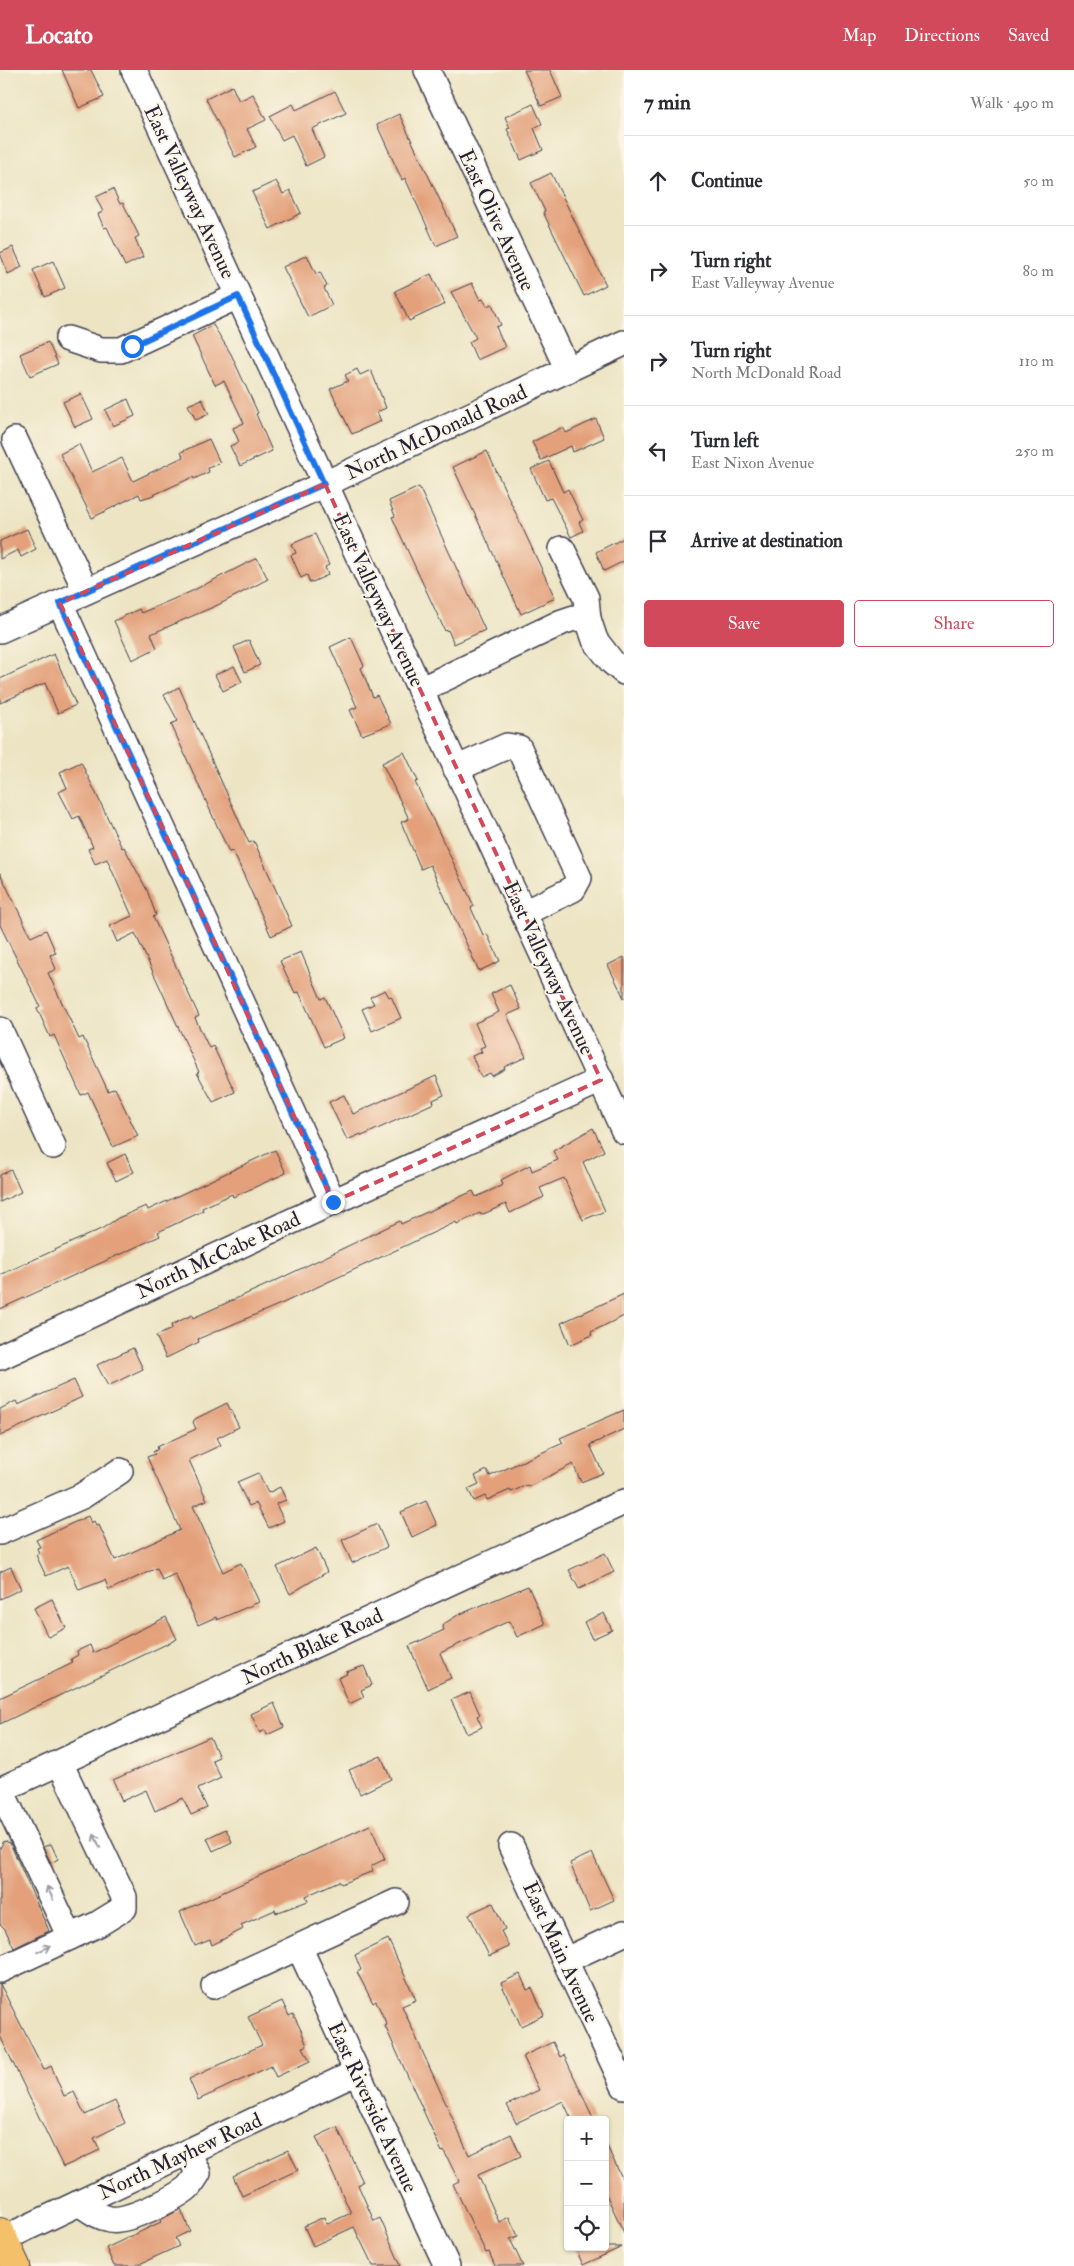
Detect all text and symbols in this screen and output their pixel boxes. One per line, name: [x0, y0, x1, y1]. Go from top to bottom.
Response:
text: Locato: [25, 20, 93, 51]
text: Map: [843, 24, 876, 47]
text: Directions: [904, 24, 980, 47]
text: Saved: [1008, 24, 1049, 47]
text: 7 min: [644, 89, 691, 116]
text: Walk · 490 m: [970, 93, 1054, 113]
street label: East Valleyway Avenue: [138, 101, 242, 283]
street label: East Olive Avenue: [452, 145, 541, 295]
icon: ahead: [644, 167, 672, 195]
text: Continue: [691, 169, 762, 193]
text: 50 m: [1023, 171, 1054, 191]
text: Turn right: [691, 249, 771, 273]
icon: right: [644, 257, 672, 285]
text: 80 m: [1023, 261, 1054, 281]
text: East Valleyway Avenue: [691, 273, 835, 293]
route start: [121, 335, 144, 358]
text: Turn right: [691, 339, 771, 363]
icon: right: [644, 347, 672, 375]
text: 110 m: [1019, 351, 1054, 371]
text: North McDonald Road: [691, 363, 841, 383]
street label: North McDonald Road: [341, 378, 532, 486]
text: Turn left: [691, 429, 759, 453]
icon: left: [644, 437, 672, 465]
text: 250 m: [1015, 441, 1054, 461]
text: East Nixon Avenue: [691, 453, 814, 473]
street label: East Valleyway Avenue: [327, 509, 431, 691]
icon: arrive: [644, 527, 672, 555]
text: Arrive at destination: [691, 529, 843, 553]
button: Save: [644, 600, 844, 647]
button: Share: [854, 600, 1054, 647]
street label: East Valleyway Avenue: [497, 877, 601, 1059]
route end: [322, 1191, 345, 1214]
street label: North McCabe Road: [132, 1205, 305, 1305]
street label: North Blake Road: [237, 1602, 388, 1691]
one-way arrow: [92, 1834, 102, 1849]
street label: East Main Avenue: [516, 1877, 605, 2027]
one-way arrow: [44, 1886, 54, 1901]
one-way arrow: [36, 1944, 51, 1954]
street label: East Riverside Avenue: [321, 2018, 424, 2197]
street label: North Mayhew Road: [94, 2106, 267, 2206]
map controls: [564, 2116, 609, 2251]
button: +: [564, 2116, 609, 2161]
button: −: [564, 2161, 609, 2206]
button: locate: [564, 2206, 609, 2251]

